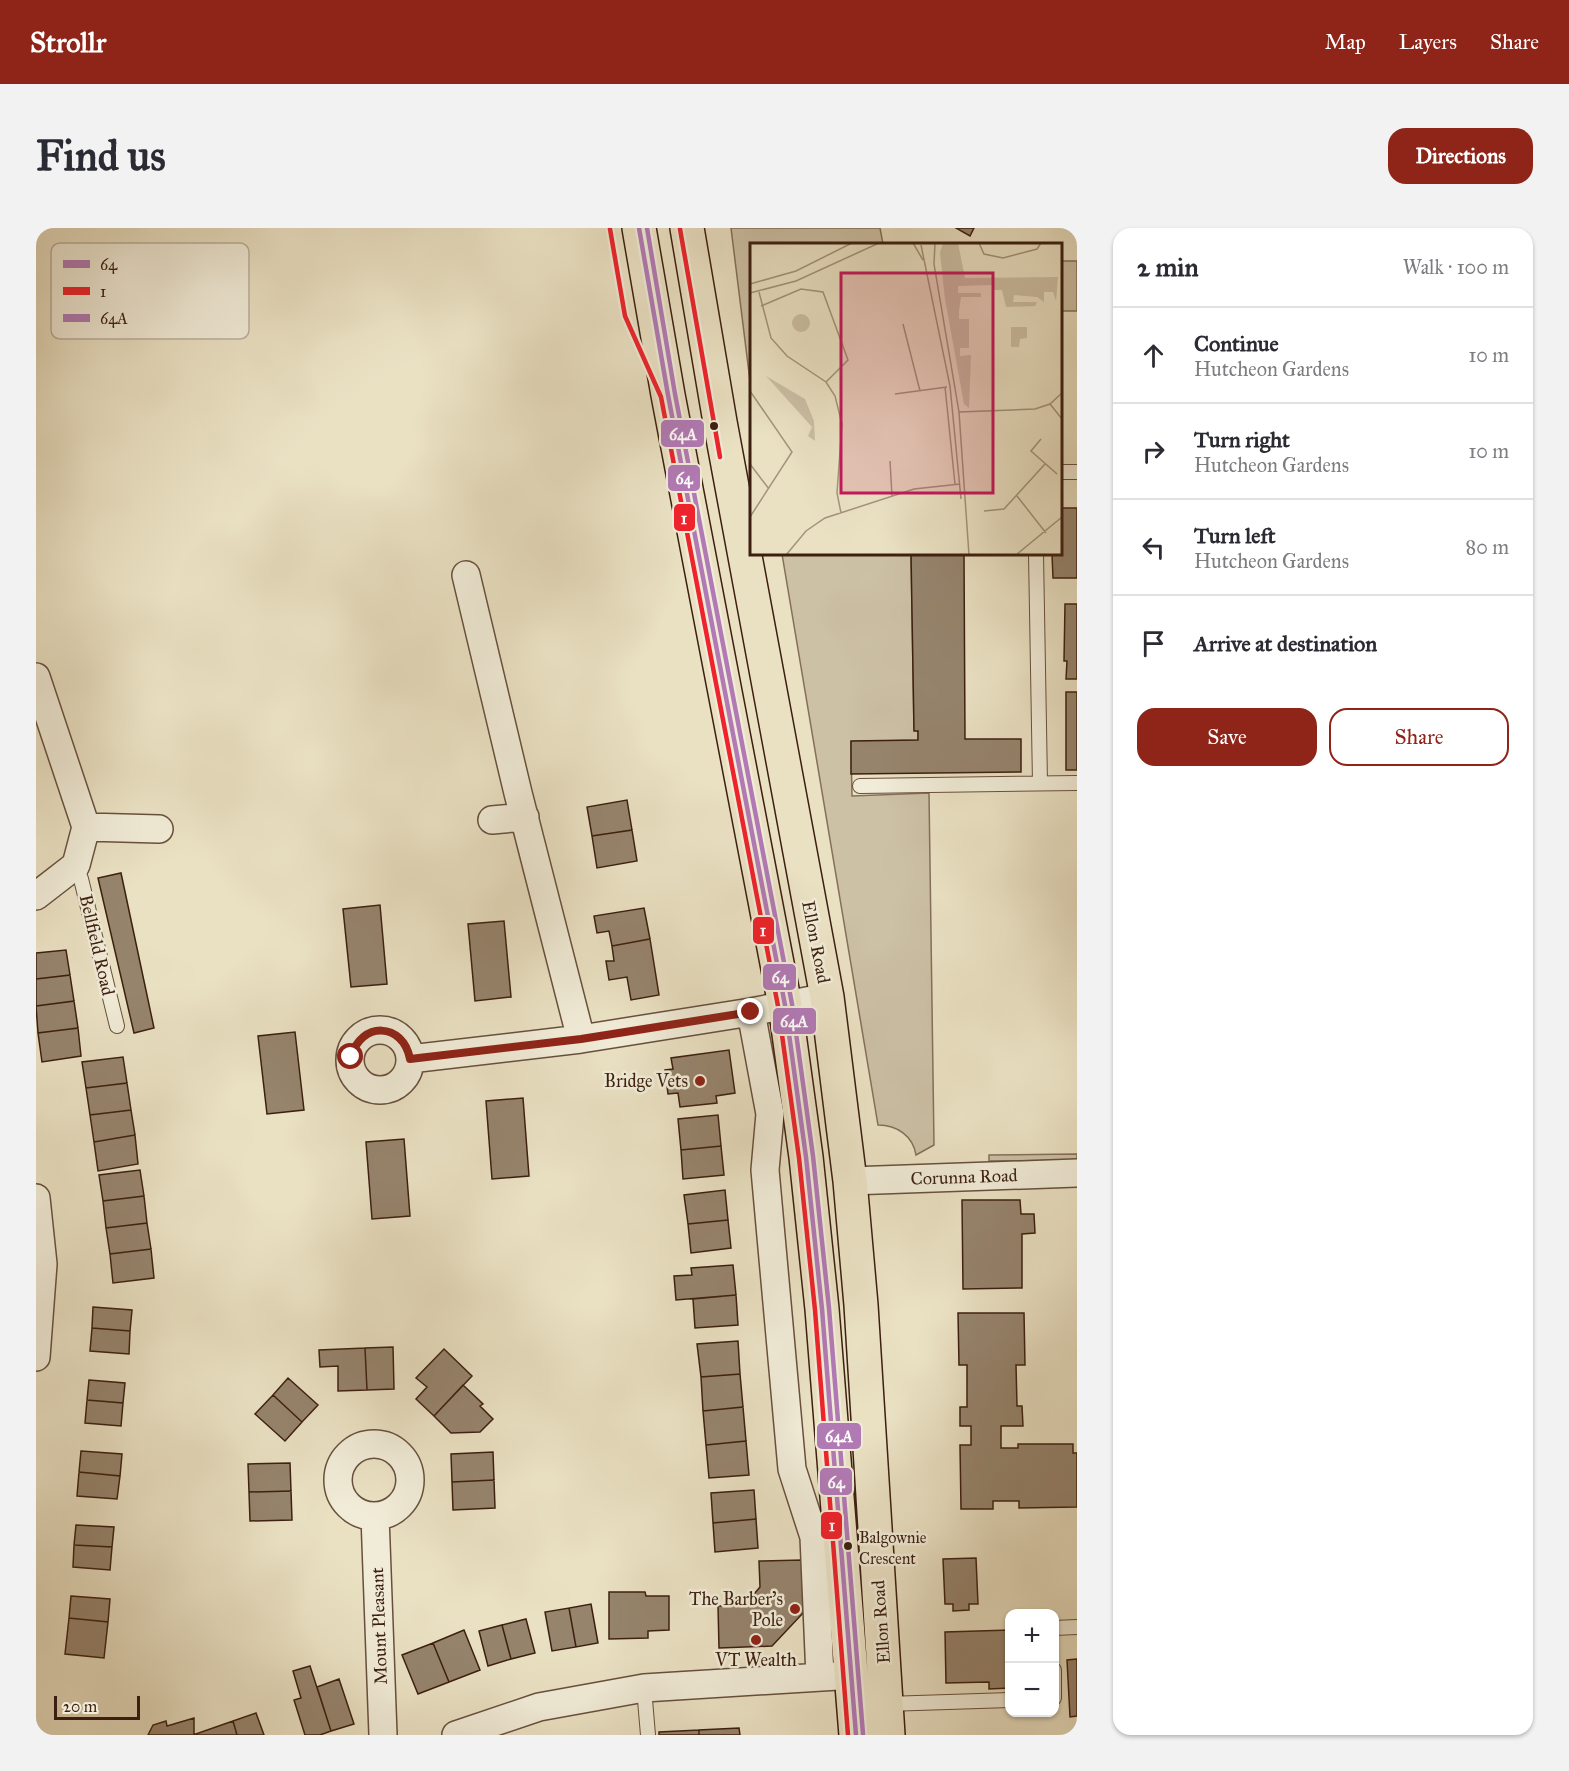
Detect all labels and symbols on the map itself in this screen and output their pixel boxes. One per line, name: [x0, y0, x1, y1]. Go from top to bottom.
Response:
legend: [51, 243, 249, 339]
inset map: [750, 243, 1062, 555]
text: 64: [100, 255, 118, 274]
text: 1: [100, 282, 106, 301]
text: 64A: [100, 309, 128, 328]
line badge: 64A: [660, 419, 705, 448]
unlabelled marker: [708, 420, 720, 432]
text: 64A: [669, 425, 697, 445]
line badge: 64: [667, 464, 701, 492]
text: 64: [675, 469, 694, 489]
line badge: 1: [673, 503, 696, 532]
text: 1: [681, 509, 688, 528]
street label: Bellfield Road: [75, 892, 119, 998]
street label: Ellon Road: [797, 899, 835, 985]
line badge: 1: [752, 916, 775, 945]
text: 1: [760, 921, 767, 940]
line badge: 64: [762, 963, 797, 991]
text: 64: [771, 968, 790, 988]
route end: [737, 998, 763, 1024]
line badge: 64A: [772, 1007, 817, 1035]
text: 64A: [780, 1012, 808, 1032]
route start: [337, 1043, 363, 1069]
place label: Bridge Vets: [604, 1070, 688, 1093]
marker: Bridge Vets: [693, 1074, 707, 1088]
street label: Corunna Road: [910, 1164, 1018, 1190]
line badge: 64A: [816, 1422, 862, 1450]
text: 64A: [825, 1427, 853, 1447]
line badge: 64: [819, 1467, 853, 1496]
text: 64: [827, 1473, 846, 1493]
line badge: 1: [820, 1511, 843, 1540]
text: 1: [829, 1516, 836, 1535]
place label: Balgownie Crescent: [859, 1528, 927, 1568]
marker: Balgownie Crescent: [842, 1540, 854, 1552]
street label: Mount Pleasant: [366, 1566, 392, 1685]
street label: Ellon Road: [867, 1579, 895, 1665]
place label: The Barber's Pole: [689, 1588, 783, 1631]
marker: The Barber's Pole: [788, 1602, 802, 1616]
marker: VT Wealth: [749, 1633, 763, 1647]
place label: VT Wealth: [714, 1649, 797, 1671]
scale bar: [54, 1693, 140, 1720]

